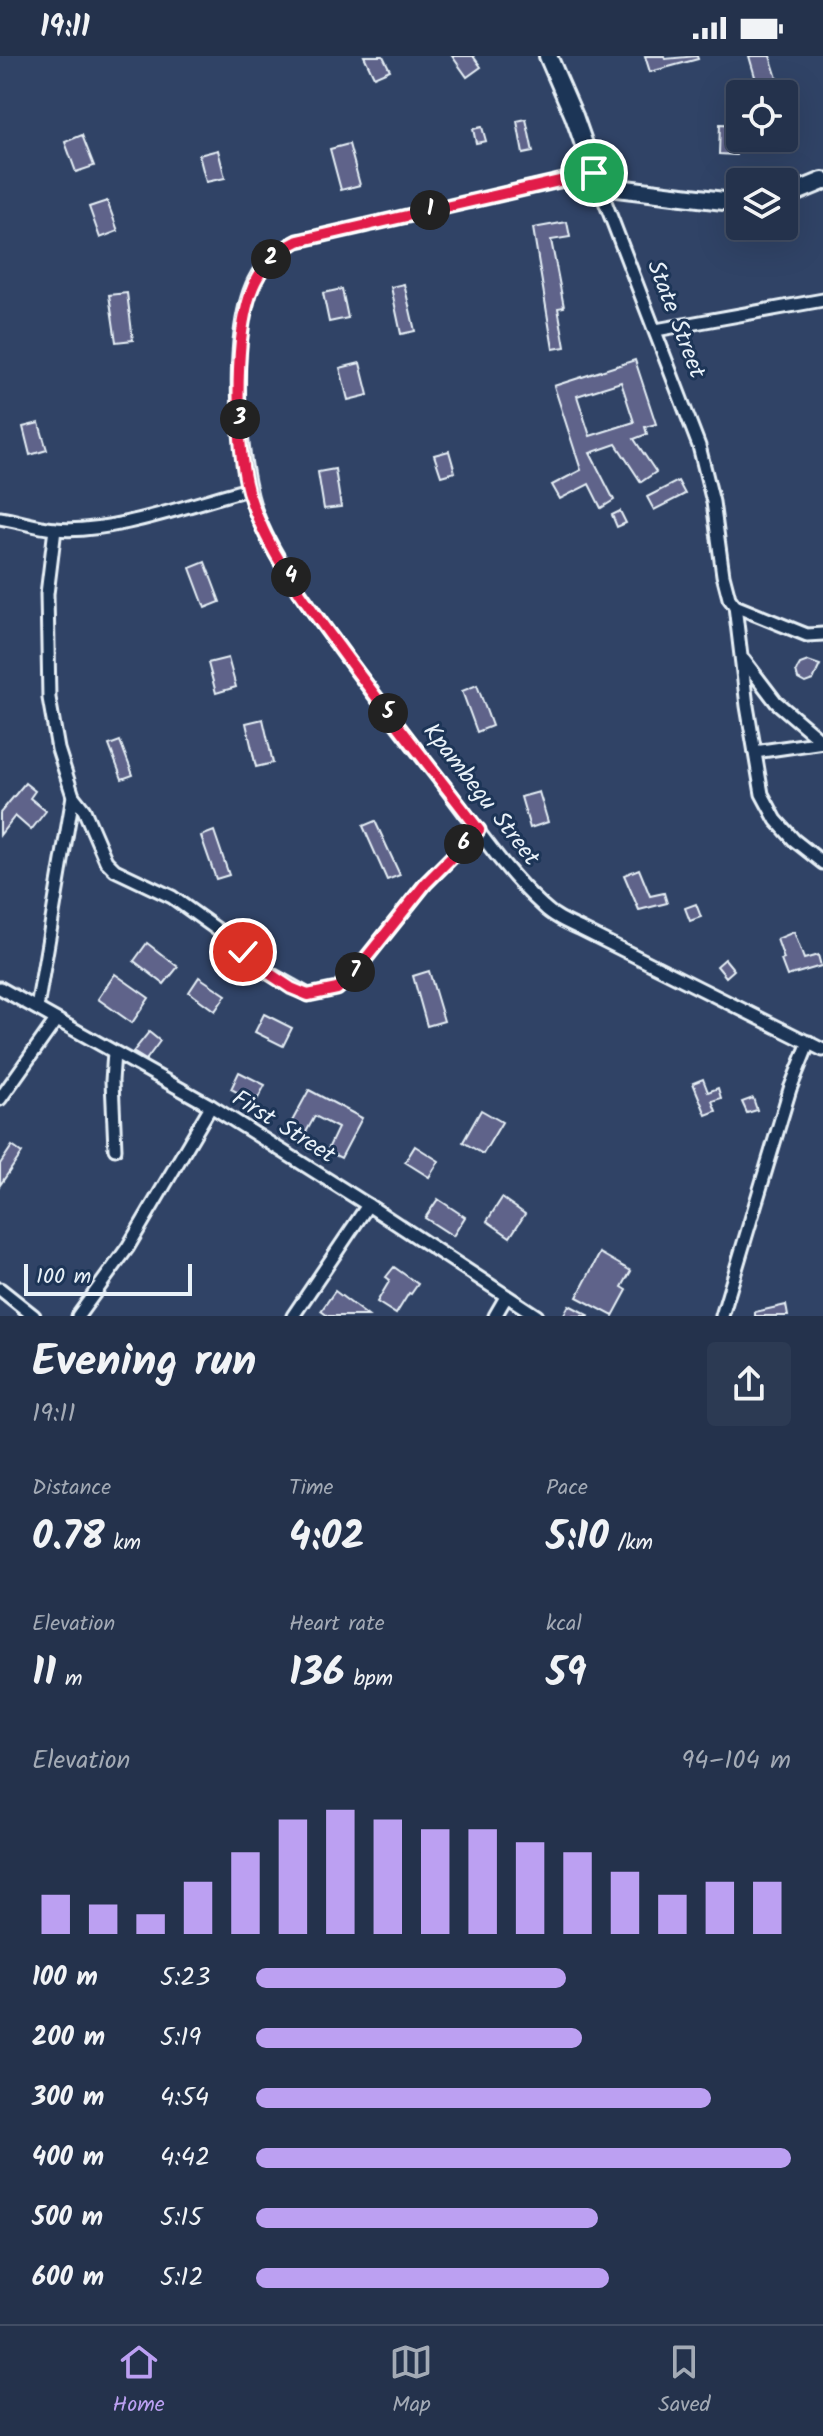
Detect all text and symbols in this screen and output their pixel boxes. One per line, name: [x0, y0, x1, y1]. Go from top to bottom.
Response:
text: 19:11: [40, 4, 90, 52]
map controls: [726, 80, 798, 240]
button: locate: [726, 80, 798, 152]
pin: [560, 139, 628, 207]
icon: arrive: [572, 151, 616, 195]
button: layers: [726, 168, 798, 240]
pin: 1: [410, 190, 450, 230]
text: 1: [427, 192, 433, 227]
pin: 2: [251, 239, 291, 279]
text: 2: [265, 241, 277, 276]
street label: State Street: [635, 255, 716, 385]
pin: 3: [220, 399, 260, 439]
text: 3: [234, 401, 246, 436]
pin: 4: [271, 557, 311, 597]
text: 4: [285, 559, 297, 594]
pin: 5: [368, 693, 408, 733]
text: 5: [382, 695, 394, 730]
street label: Kpambegu Street: [412, 715, 550, 876]
pin: 6: [444, 824, 484, 864]
text: 6: [458, 826, 470, 861]
pin: [209, 918, 277, 986]
icon: check: [221, 930, 265, 974]
pin: 7: [335, 952, 375, 992]
text: 7: [350, 954, 360, 989]
street label: First Street: [224, 1080, 343, 1175]
scale bar: [24, 1260, 192, 1296]
text: 100 m: [36, 1260, 91, 1295]
text: Evening run: [32, 1328, 256, 1398]
button: share: [707, 1342, 791, 1426]
text: 19:11: [32, 1393, 76, 1435]
text: Distance: [32, 1471, 111, 1506]
text: Time: [289, 1471, 333, 1506]
text: Pace: [546, 1471, 588, 1506]
text: 0.78: [32, 1506, 104, 1570]
text: 4:02: [289, 1506, 364, 1570]
text: 5:10: [546, 1506, 609, 1570]
text: km: [104, 1526, 141, 1561]
text: /km: [609, 1526, 653, 1561]
text: Elevation: [32, 1607, 115, 1642]
text: Heart rate: [289, 1607, 385, 1642]
text: kcal: [546, 1607, 582, 1642]
text: 11: [32, 1642, 56, 1706]
text: 136: [289, 1642, 345, 1706]
text: 59: [546, 1642, 586, 1706]
text: m: [56, 1662, 83, 1697]
text: bpm: [345, 1662, 393, 1697]
text: Elevation: [32, 1740, 130, 1782]
text: 94–104 m: [682, 1740, 791, 1782]
text: 100 m: [32, 1957, 98, 1999]
text: 5:23: [160, 1957, 210, 1999]
text: 200 m: [32, 2017, 105, 2059]
text: 5:19: [160, 2017, 201, 2059]
text: 300 m: [32, 2077, 104, 2119]
text: 4:54: [160, 2077, 209, 2119]
text: 400 m: [32, 2137, 104, 2179]
text: 4:42: [160, 2137, 210, 2179]
text: 500 m: [32, 2197, 103, 2239]
text: 5:15: [160, 2197, 202, 2239]
text: 600 m: [32, 2257, 104, 2299]
text: 5:12: [160, 2257, 204, 2299]
tab: Home: [112, 2340, 165, 2423]
tab: Map: [389, 2340, 433, 2423]
tab: Saved: [658, 2340, 711, 2423]

